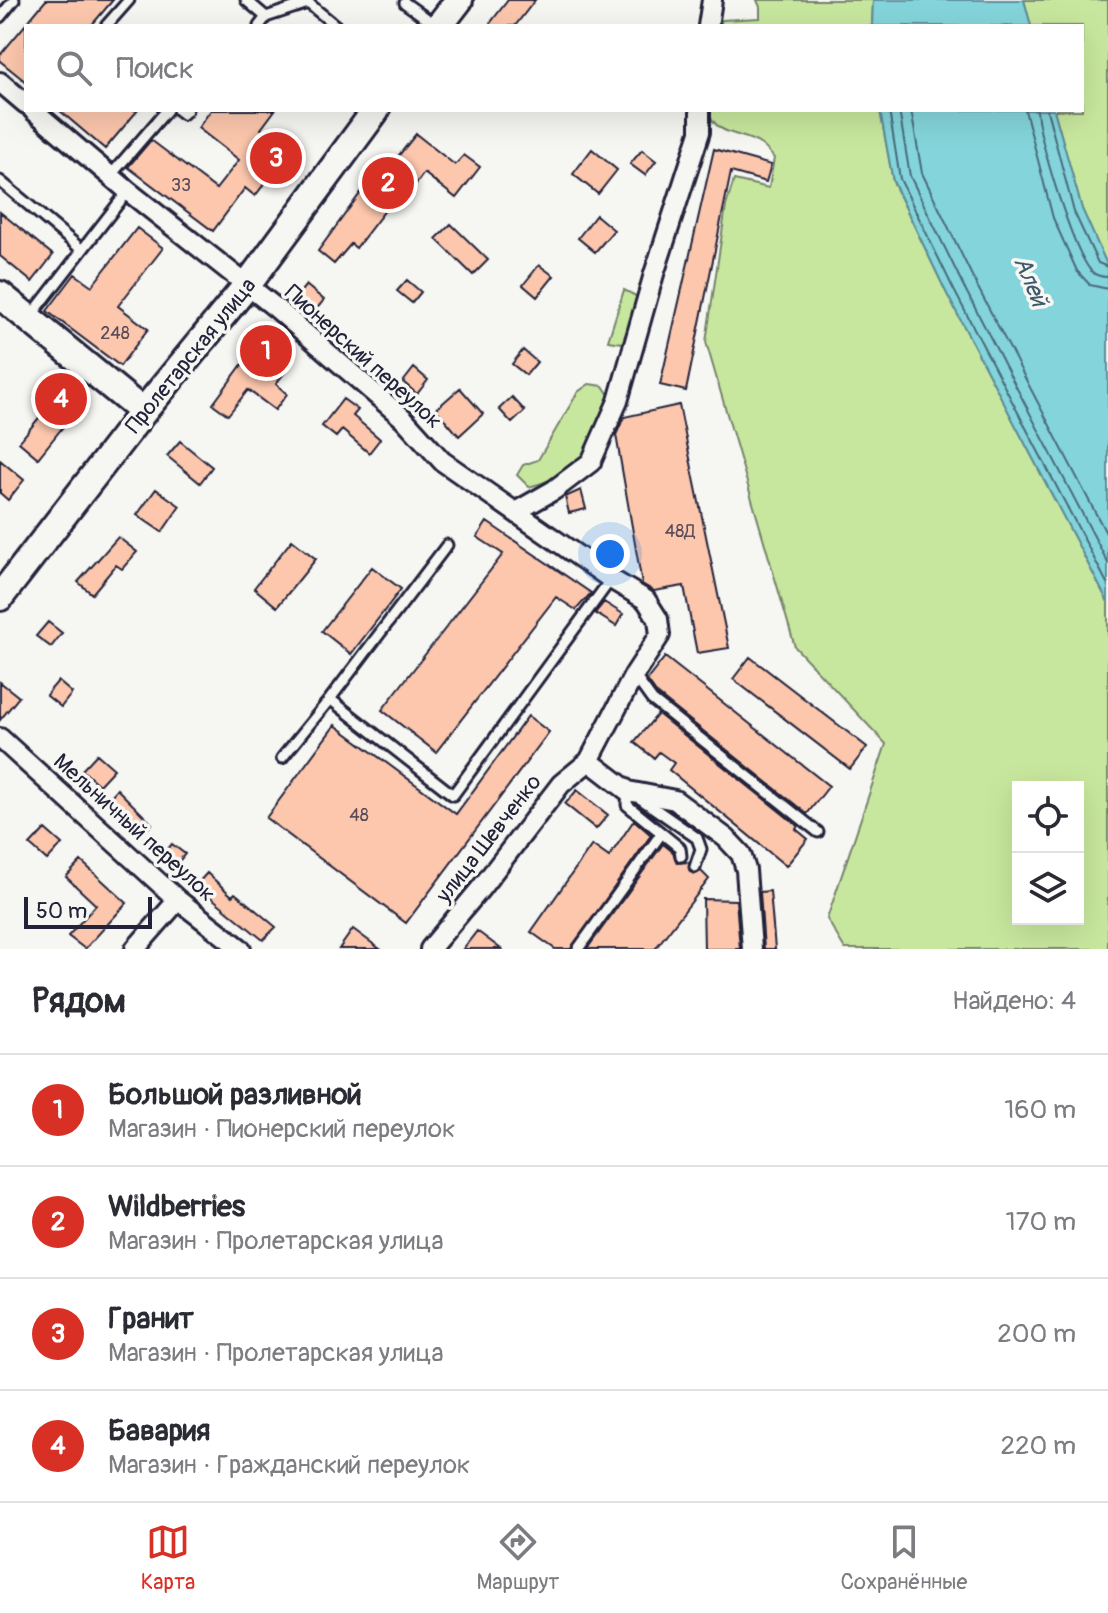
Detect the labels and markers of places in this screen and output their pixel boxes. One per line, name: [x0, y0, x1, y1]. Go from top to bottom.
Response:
pin: 3: [250, 128, 302, 188]
pin: 2: [362, 153, 414, 213]
pin: 1: [240, 321, 292, 381]
pin: 4: [35, 369, 87, 429]

